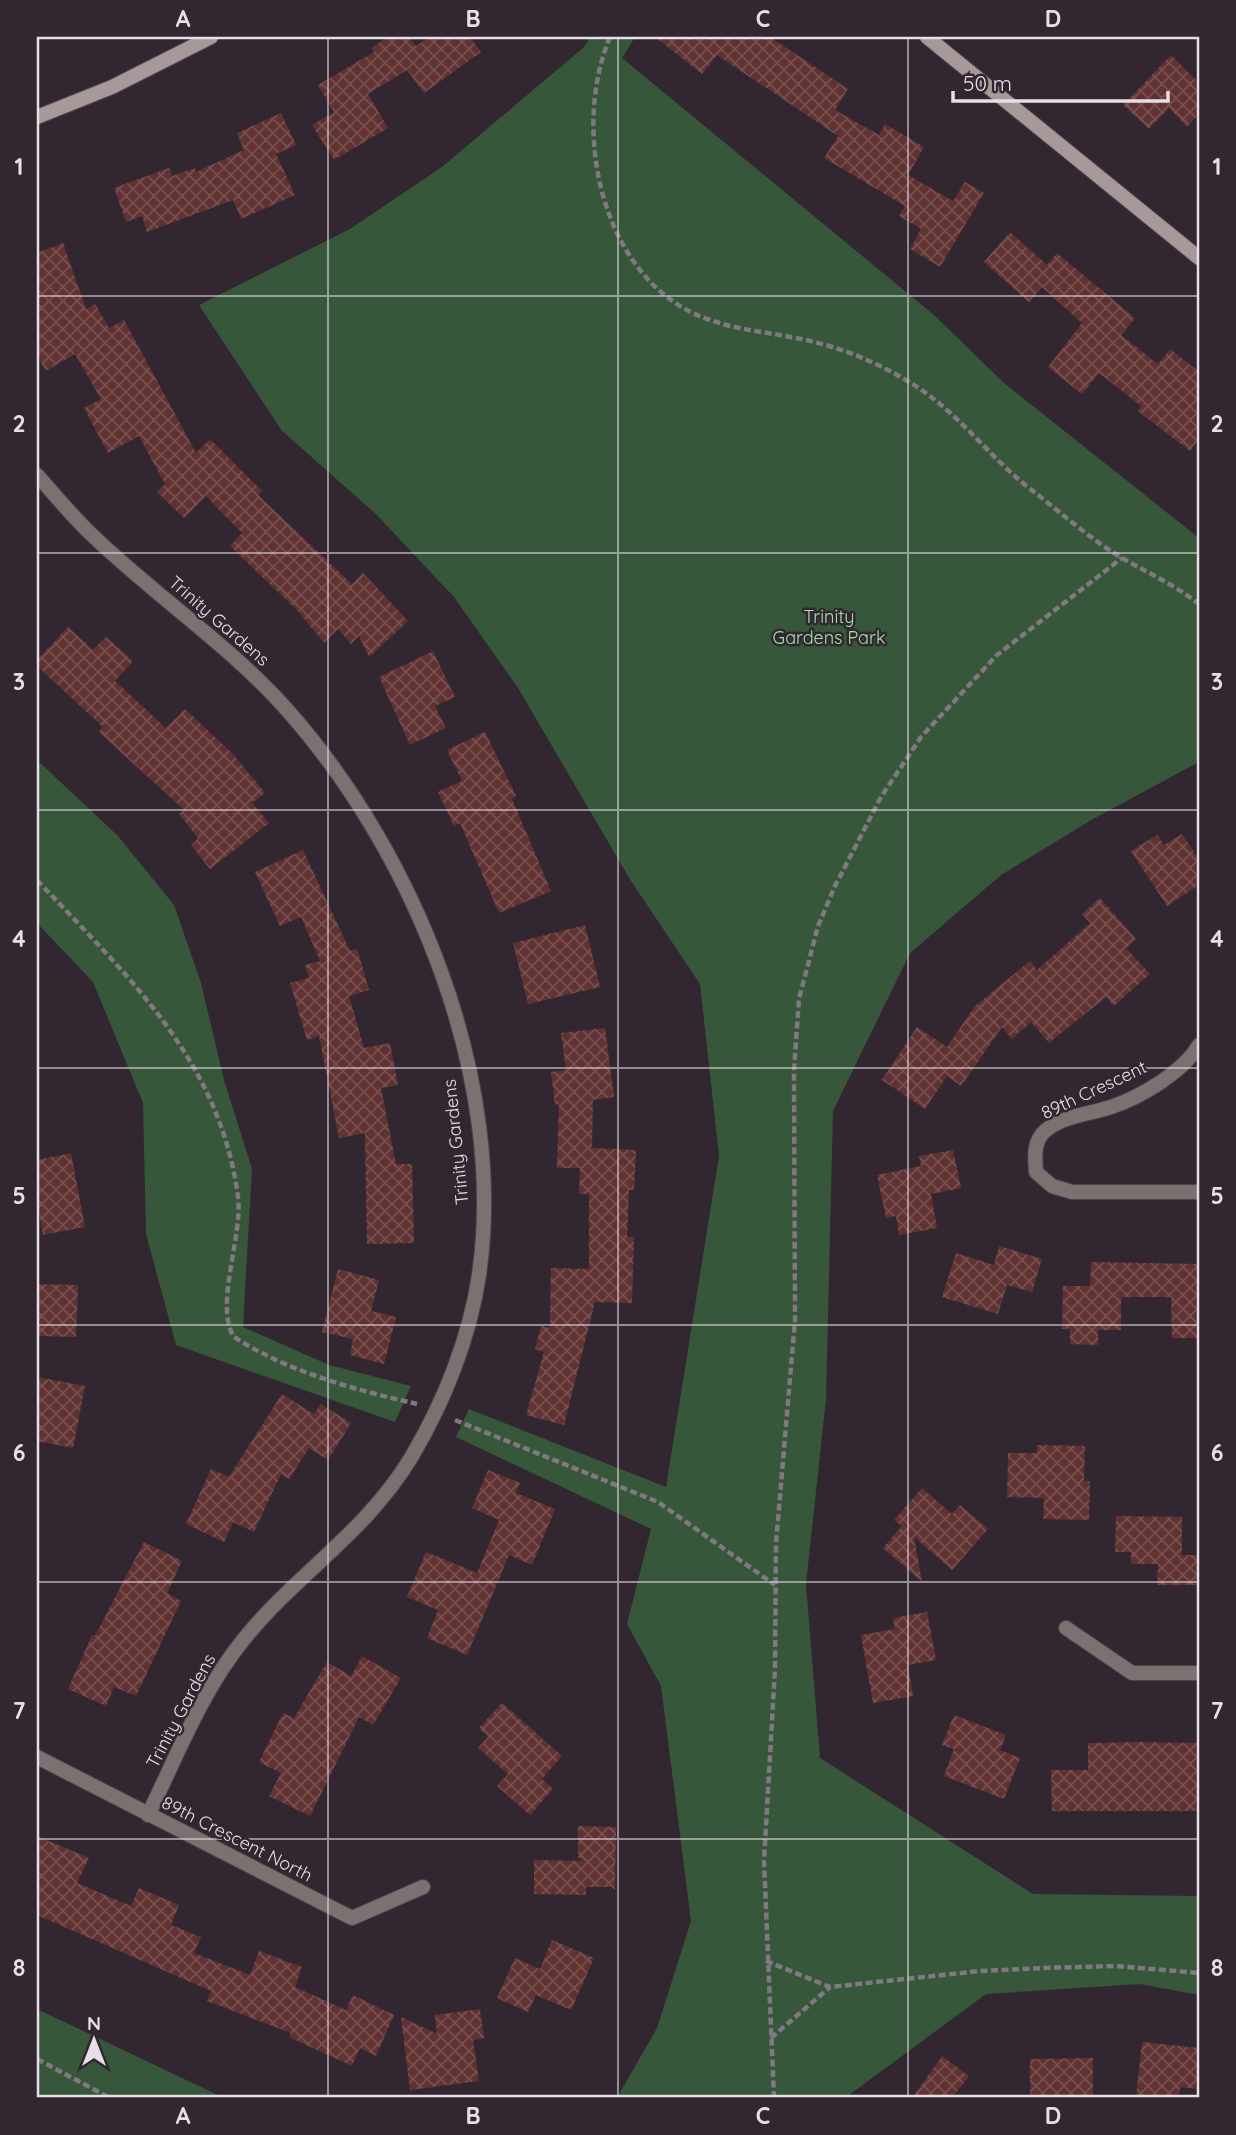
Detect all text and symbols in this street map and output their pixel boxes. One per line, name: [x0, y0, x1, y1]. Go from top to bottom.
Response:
text: A: [176, 4, 191, 33]
text: B: [465, 4, 481, 33]
text: C: [756, 4, 770, 33]
text: D: [1045, 4, 1061, 33]
scale bar: [953, 60, 1168, 104]
text: 50 m: [963, 70, 1012, 96]
text: 1: [15, 152, 23, 181]
text: 1: [1213, 152, 1221, 181]
text: 2: [12, 409, 26, 438]
text: 2: [1210, 409, 1224, 438]
street label: Trinity Gardens: [164, 571, 274, 671]
park label: Trinity Gardens Park: [772, 605, 886, 649]
text: 3: [13, 667, 25, 696]
text: 3: [1211, 667, 1223, 696]
text: 4: [12, 924, 26, 953]
text: 4: [1210, 924, 1224, 953]
street label: 89th Crescent: [1037, 1055, 1150, 1124]
street label: Trinity Gardens: [437, 1078, 474, 1206]
text: 5: [12, 1181, 26, 1210]
text: 5: [1210, 1181, 1224, 1210]
text: 6: [13, 1438, 25, 1467]
text: 6: [1211, 1438, 1223, 1467]
street label: Trinity Gardens: [141, 1650, 220, 1772]
text: 7: [13, 1696, 26, 1725]
text: 7: [1211, 1696, 1224, 1725]
street label: 89th Crescent North: [158, 1791, 316, 1886]
text: 8: [13, 1953, 25, 1982]
text: 8: [1211, 1953, 1223, 1982]
north arrow: [60, 2006, 130, 2076]
text: N: [87, 2011, 101, 2035]
text: A: [176, 2101, 191, 2130]
text: B: [465, 2101, 481, 2130]
text: C: [756, 2101, 770, 2130]
text: D: [1045, 2101, 1061, 2130]

